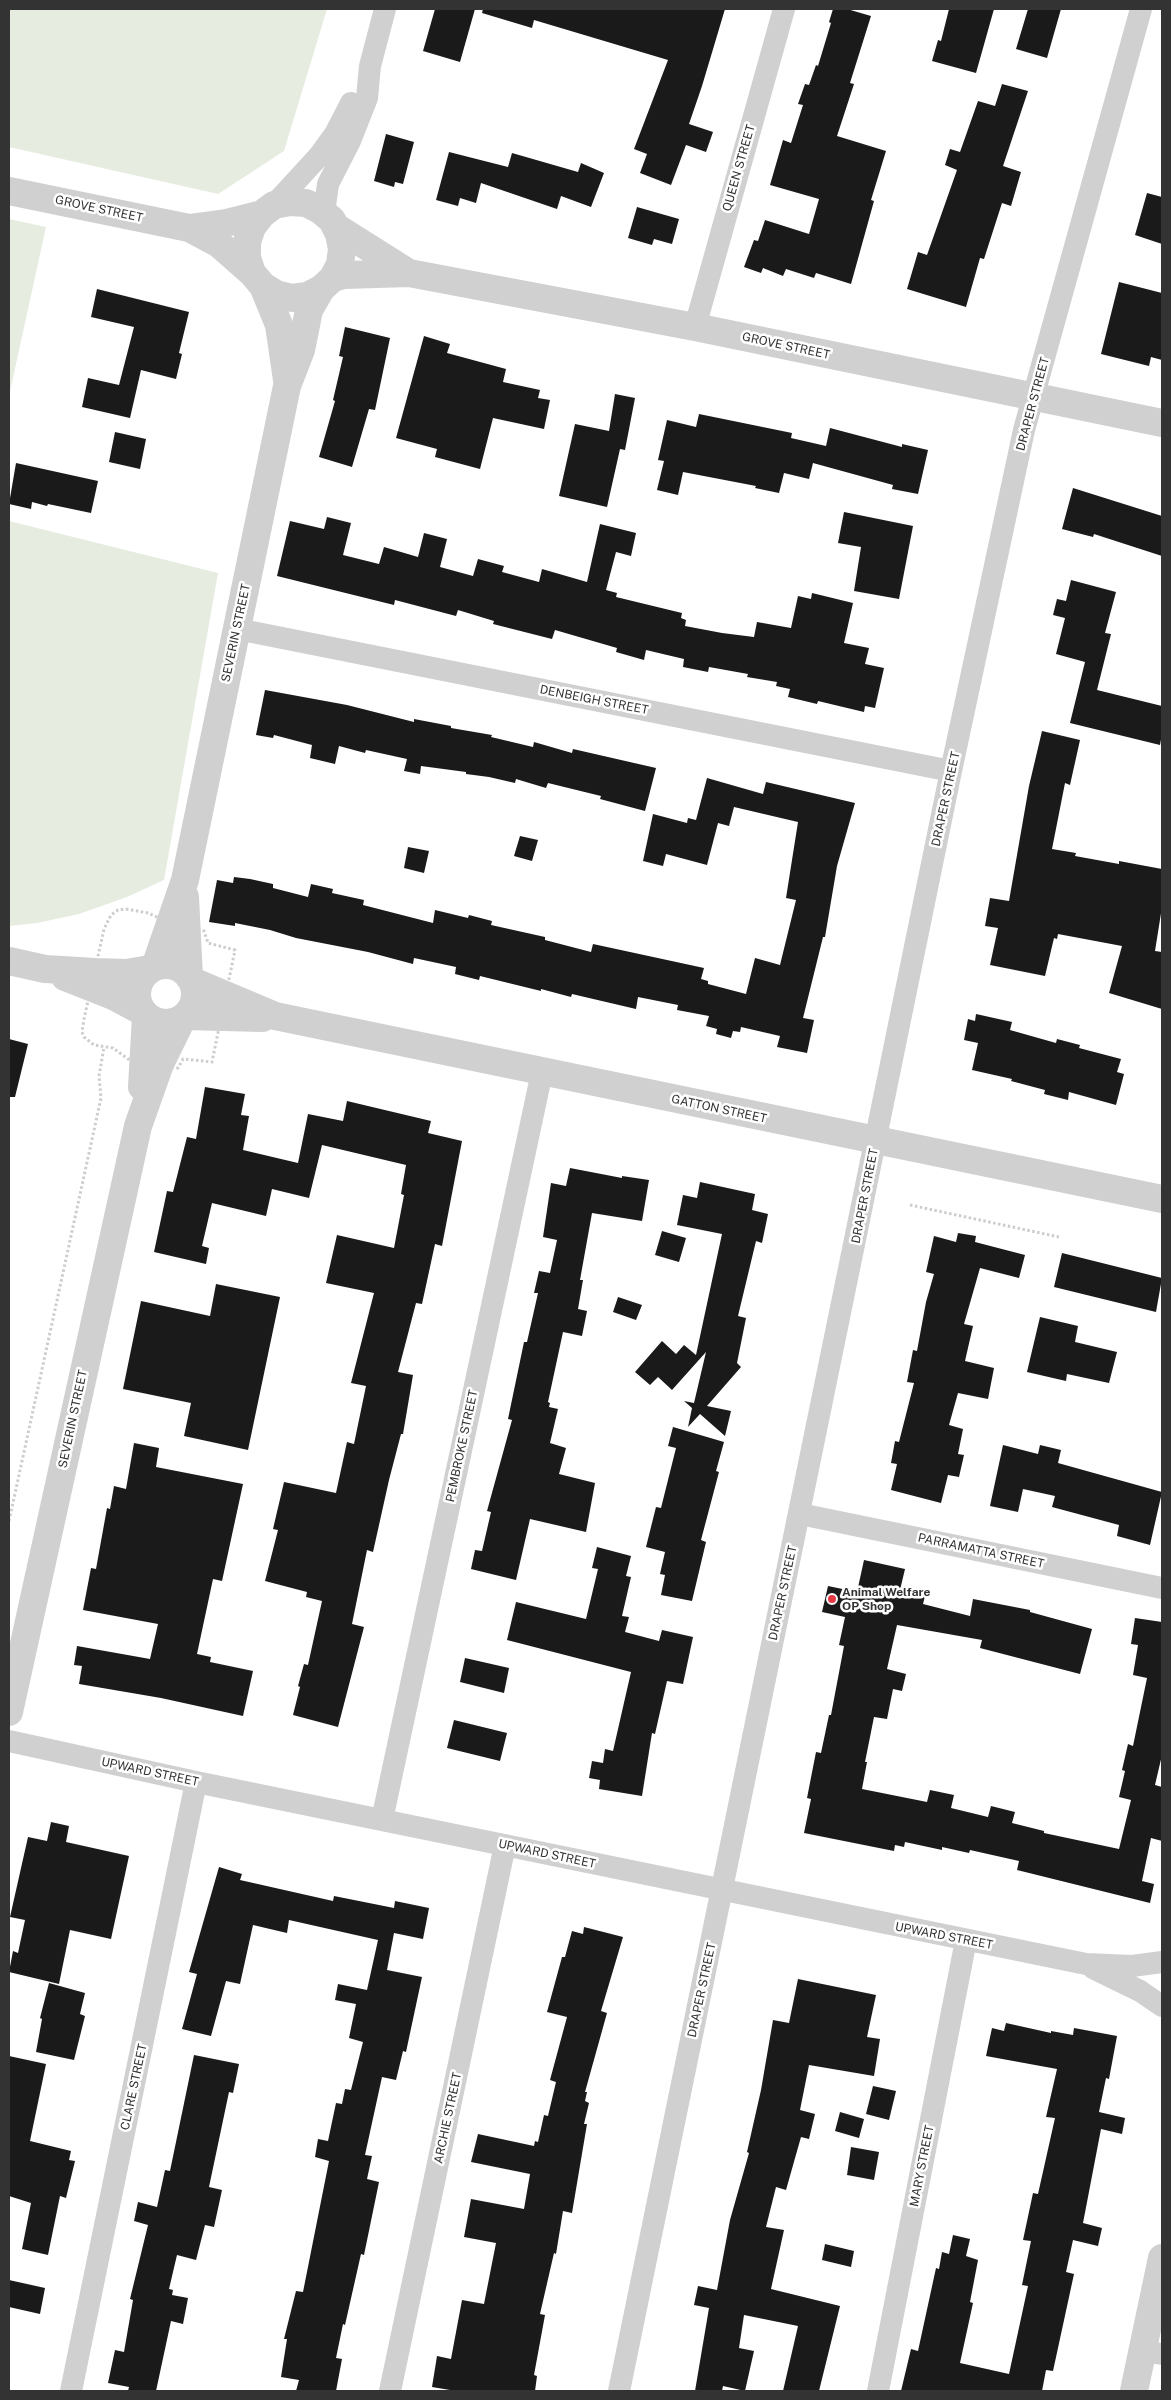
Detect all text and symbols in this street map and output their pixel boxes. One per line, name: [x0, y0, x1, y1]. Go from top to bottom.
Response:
street label: QUEEN STREET: [720, 123, 758, 213]
street label: GROVE STREET: [54, 193, 144, 225]
street label: GROVE STREET: [741, 330, 831, 362]
street label: DRAPER STREET: [1014, 355, 1052, 453]
street label: SEVERIN STREET: [219, 583, 253, 683]
street label: DENBEIGH STREET: [539, 682, 649, 718]
street label: DRAPER STREET: [929, 750, 963, 848]
street label: GATTON STREET: [670, 1092, 768, 1126]
street label: DRAPER STREET: [849, 1147, 881, 1245]
street label: SEVERIN STREET: [56, 1369, 90, 1469]
street label: PEMBROKE STREET: [443, 1388, 481, 1504]
street label: PARRAMATTA STREET: [917, 1531, 1045, 1571]
street label: DRAPER STREET: [766, 1544, 800, 1642]
place label: Animal Welfare OP Shop: [842, 1585, 930, 1613]
marker: Animal Welfare OP Shop: [826, 1593, 838, 1605]
street label: UPWARD STREET: [100, 1755, 200, 1789]
street label: UPWARD STREET: [497, 1837, 597, 1871]
street label: UPWARD STREET: [894, 1919, 994, 1953]
street label: DRAPER STREET: [685, 1941, 719, 2039]
street label: CLARE STREET: [118, 2043, 150, 2131]
street label: ARCHIE STREET: [431, 2071, 465, 2165]
street label: MARY STREET: [907, 2124, 937, 2208]

